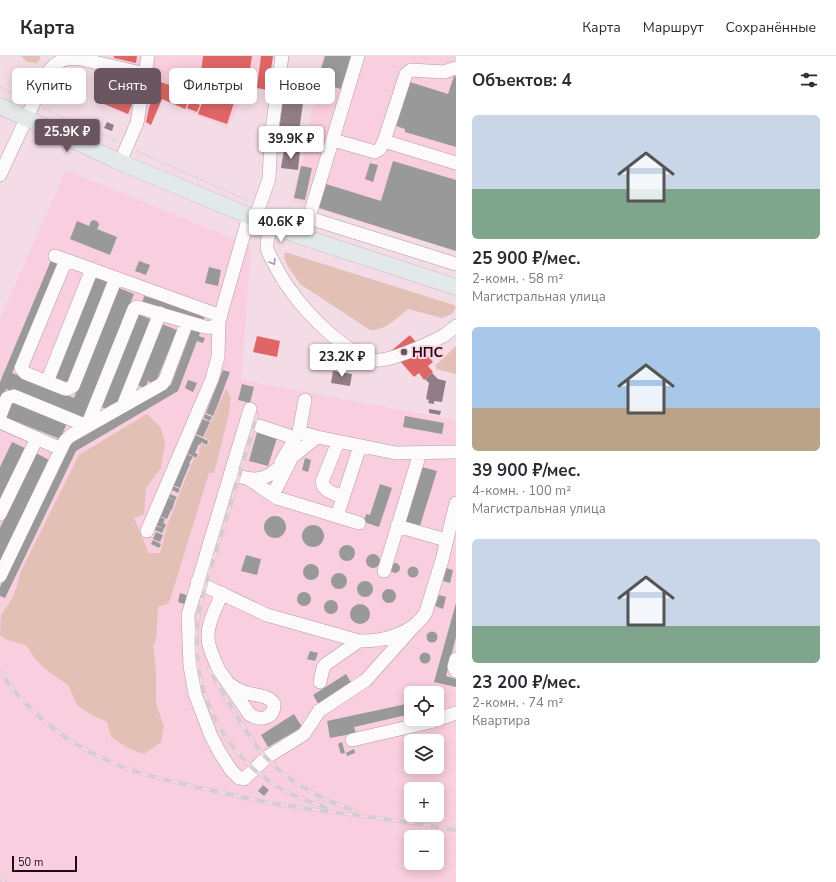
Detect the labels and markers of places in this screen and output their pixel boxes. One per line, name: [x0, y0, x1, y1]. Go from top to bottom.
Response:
pin: 25.9K ₽: [30, 119, 104, 153]
pin: 39.9K ₽: [254, 126, 328, 160]
pin: 40.6K ₽: [244, 209, 318, 243]
place label: НПС: [412, 343, 444, 362]
pin: 23.2K ₽: [305, 344, 379, 378]
marker: НПС: [399, 347, 409, 357]

